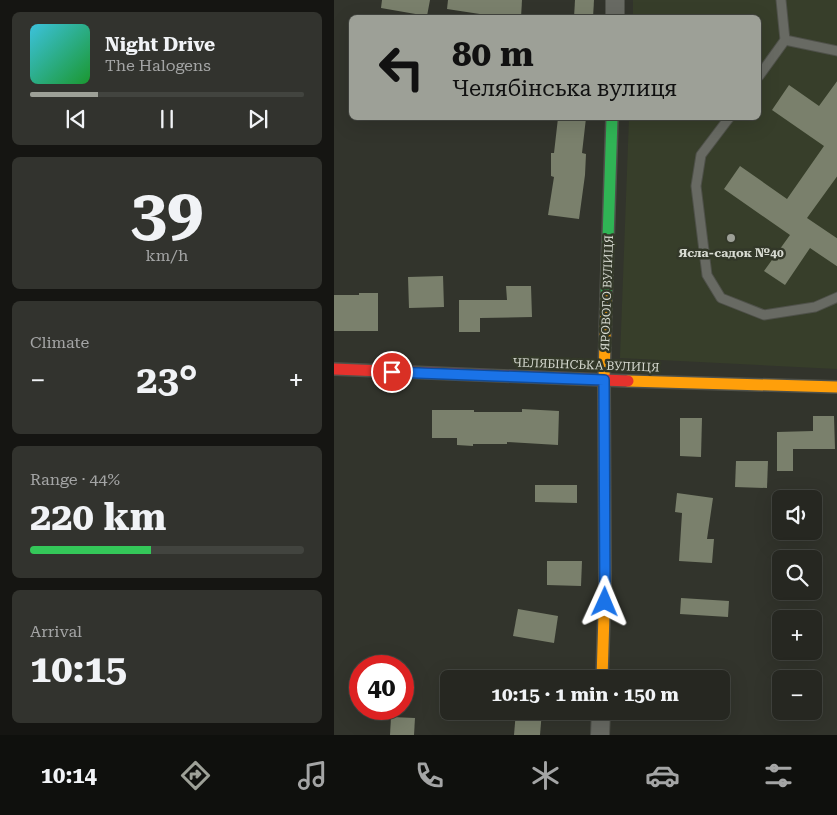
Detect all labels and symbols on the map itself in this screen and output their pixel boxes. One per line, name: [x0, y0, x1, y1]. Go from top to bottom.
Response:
marker: Ясла-садок №40: [725, 232, 737, 244]
street label: ЯРОВОГО ВУЛИЦЯ: [598, 235, 616, 351]
place label: Ясла-садок №40: [678, 246, 784, 260]
pin: [371, 351, 413, 393]
street label: ЧЕЛЯБІНСЬКА ВУЛИЦЯ: [512, 355, 660, 375]
position arrow: [578, 575, 630, 627]
speed limit sign: 40: [349, 655, 414, 720]

